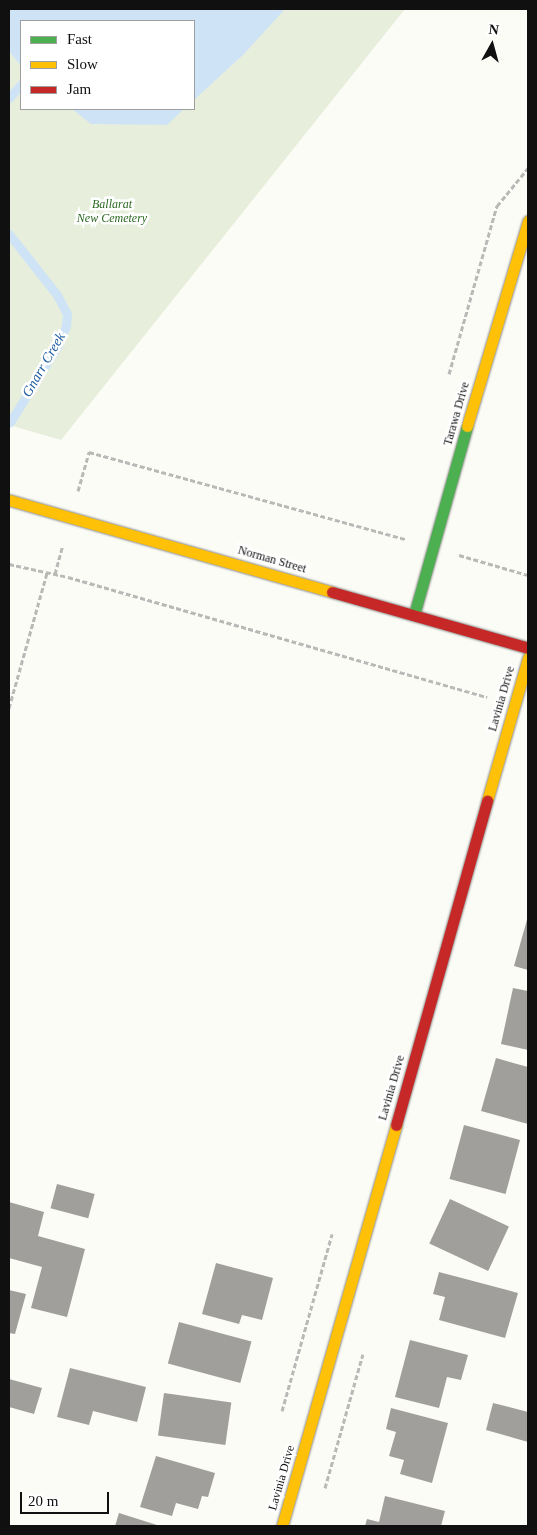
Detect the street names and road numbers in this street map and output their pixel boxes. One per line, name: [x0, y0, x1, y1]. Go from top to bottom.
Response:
street label: Tarawa Drive: [441, 381, 473, 447]
street label: Norman Street: [236, 543, 308, 577]
street label: Lavinia Drive: [486, 665, 518, 733]
street label: Lavinia Drive: [376, 1054, 408, 1122]
street label: Lavinia Drive: [266, 1444, 298, 1512]

